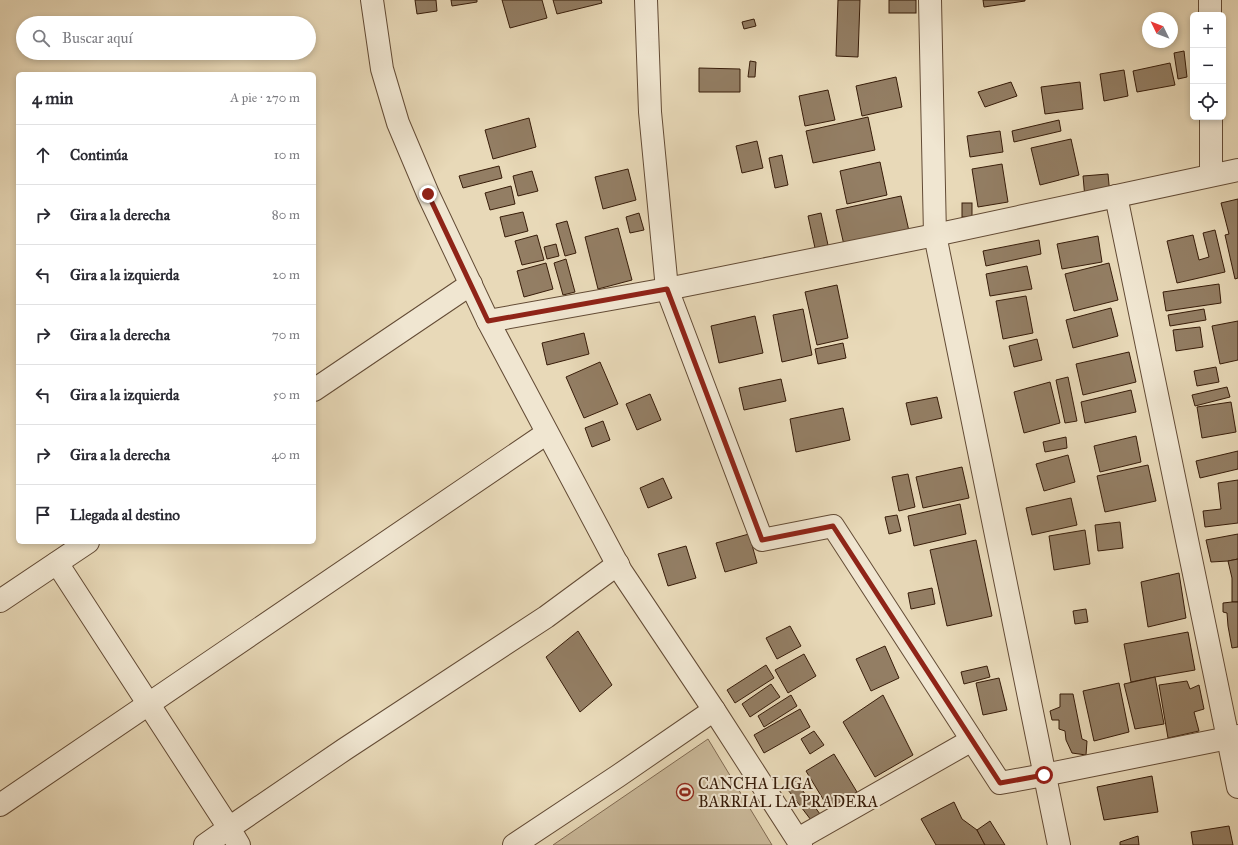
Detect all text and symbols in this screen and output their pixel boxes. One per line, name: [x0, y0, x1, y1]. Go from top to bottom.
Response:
north arrow: [1142, 12, 1178, 48]
map controls: [1190, 12, 1226, 120]
button: +: [1190, 12, 1226, 48]
search box: [16, 16, 316, 60]
icon: search: [30, 27, 52, 49]
text: Buscar aquí: [62, 29, 133, 47]
button: −: [1190, 48, 1226, 84]
button: locate: [1190, 84, 1226, 120]
text: 4 min: [32, 88, 73, 109]
text: A pie · 270 m: [230, 90, 300, 106]
icon: ahead: [32, 144, 54, 166]
text: Continúa: [70, 146, 128, 164]
text: 10 m: [274, 147, 300, 163]
route end: [419, 185, 437, 203]
icon: right: [32, 204, 54, 226]
text: Gira a la derecha: [70, 206, 170, 224]
text: 80 m: [272, 207, 300, 223]
icon: left: [32, 264, 54, 286]
text: Gira a la izquierda: [70, 266, 179, 284]
text: 20 m: [272, 267, 300, 283]
icon: right: [32, 324, 54, 346]
text: Gira a la derecha: [70, 326, 170, 344]
text: 70 m: [272, 327, 300, 343]
icon: left: [32, 384, 54, 406]
text: Gira a la izquierda: [70, 386, 179, 404]
text: 50 m: [273, 387, 300, 403]
icon: right: [32, 444, 54, 466]
text: Gira a la derecha: [70, 446, 170, 464]
text: 40 m: [271, 447, 300, 463]
icon: arrive: [32, 504, 54, 526]
text: Llegada al destino: [70, 506, 180, 524]
route start: [1035, 766, 1053, 784]
place label: CANCHA LIGA BARRIAL LA PRADERA: [698, 774, 879, 811]
sports icon: CANCHA LIGA BARRIAL LA PRADERA: [675, 782, 695, 802]

